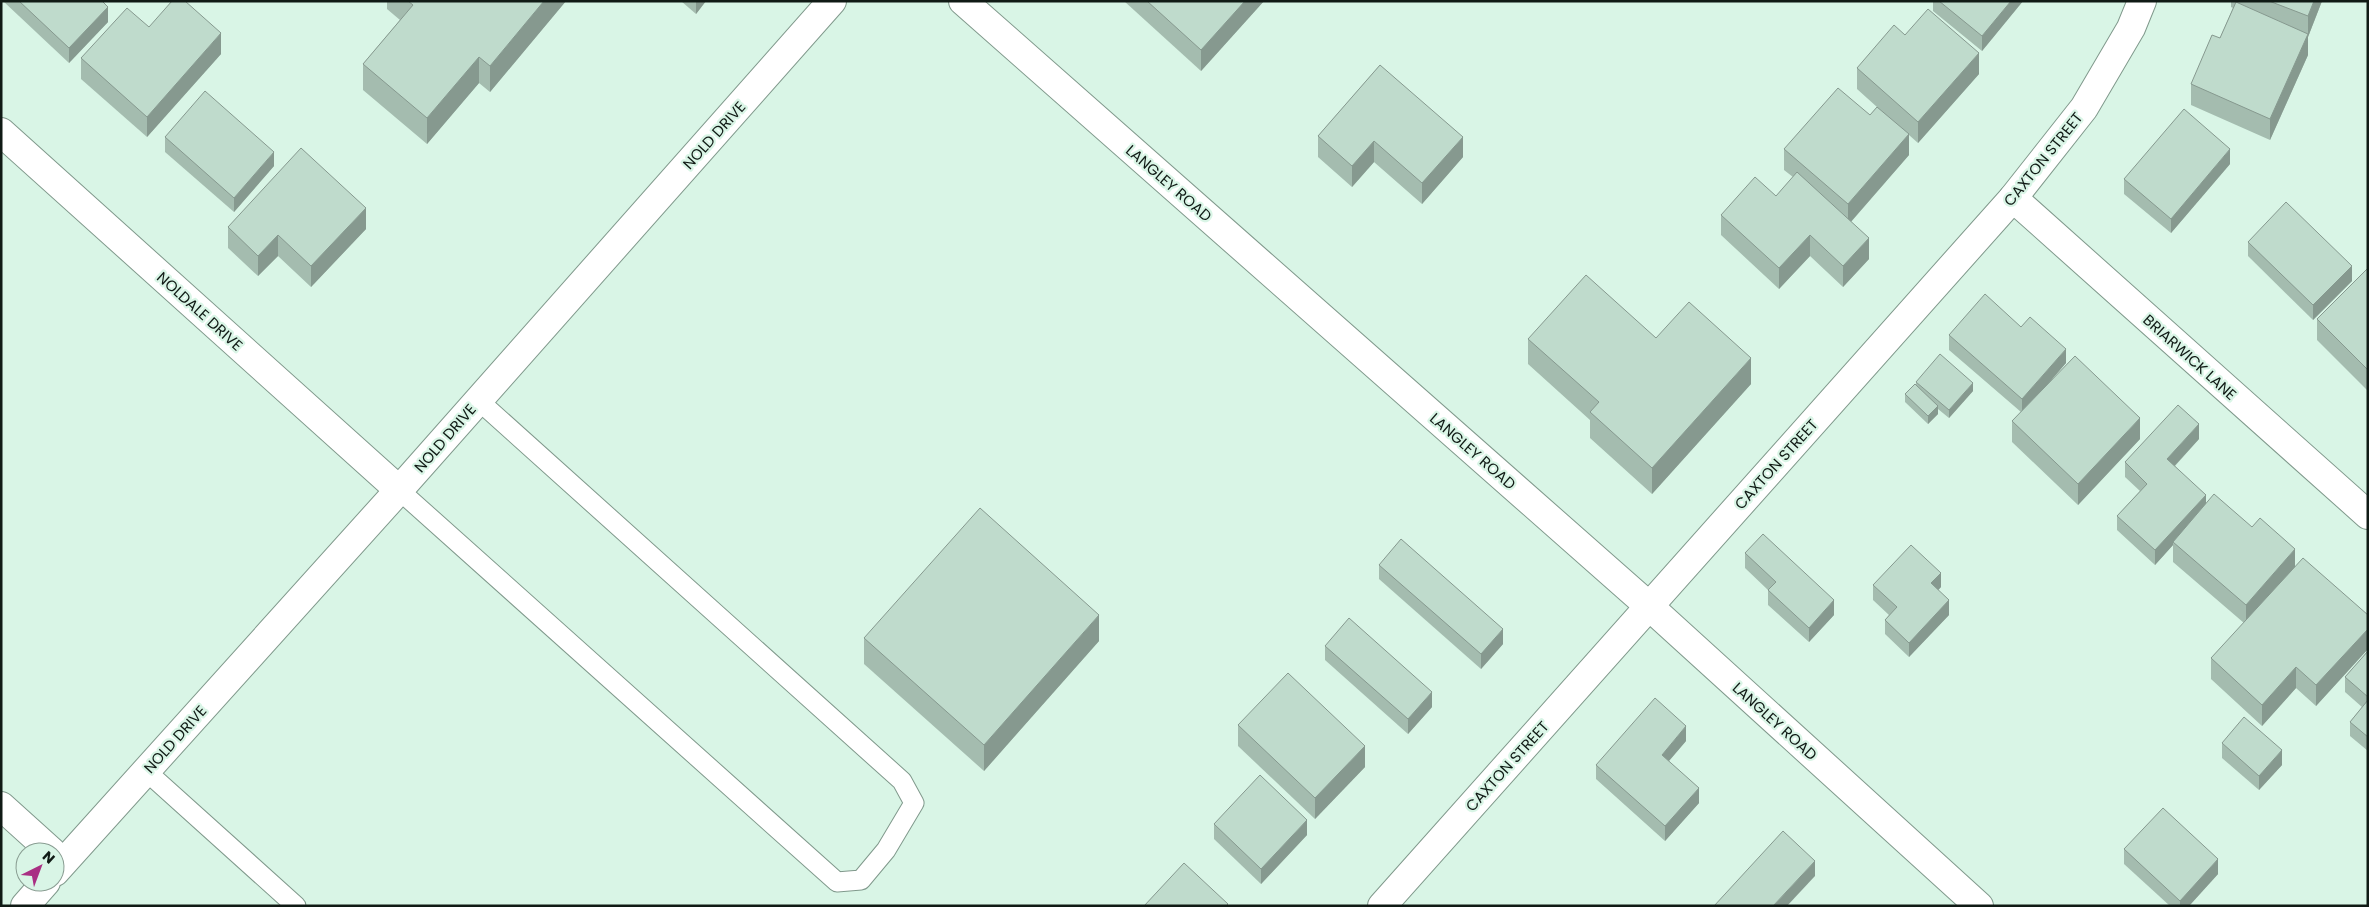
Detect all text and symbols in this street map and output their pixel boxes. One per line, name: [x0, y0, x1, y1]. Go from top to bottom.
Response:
street label: NOLD DRIVE: [678, 97, 750, 173]
street label: CAXTON STREET: [1999, 108, 2087, 210]
street label: LANGLEY ROAD: [1122, 140, 1216, 226]
street label: NOLDALE DRIVE: [152, 267, 248, 355]
street label: BRIARWICK LANE: [2139, 309, 2241, 405]
street label: NOLD DRIVE: [409, 399, 481, 477]
street label: LANGLEY ROAD: [1426, 408, 1520, 494]
street label: CAXTON STREET: [1730, 414, 1822, 514]
street label: LANGLEY ROAD: [1728, 677, 1822, 765]
street label: NOLD DRIVE: [139, 701, 211, 777]
street label: CAXTON STREET: [1461, 716, 1553, 816]
north arrow: [15, 842, 65, 892]
text: N: [38, 846, 59, 868]

